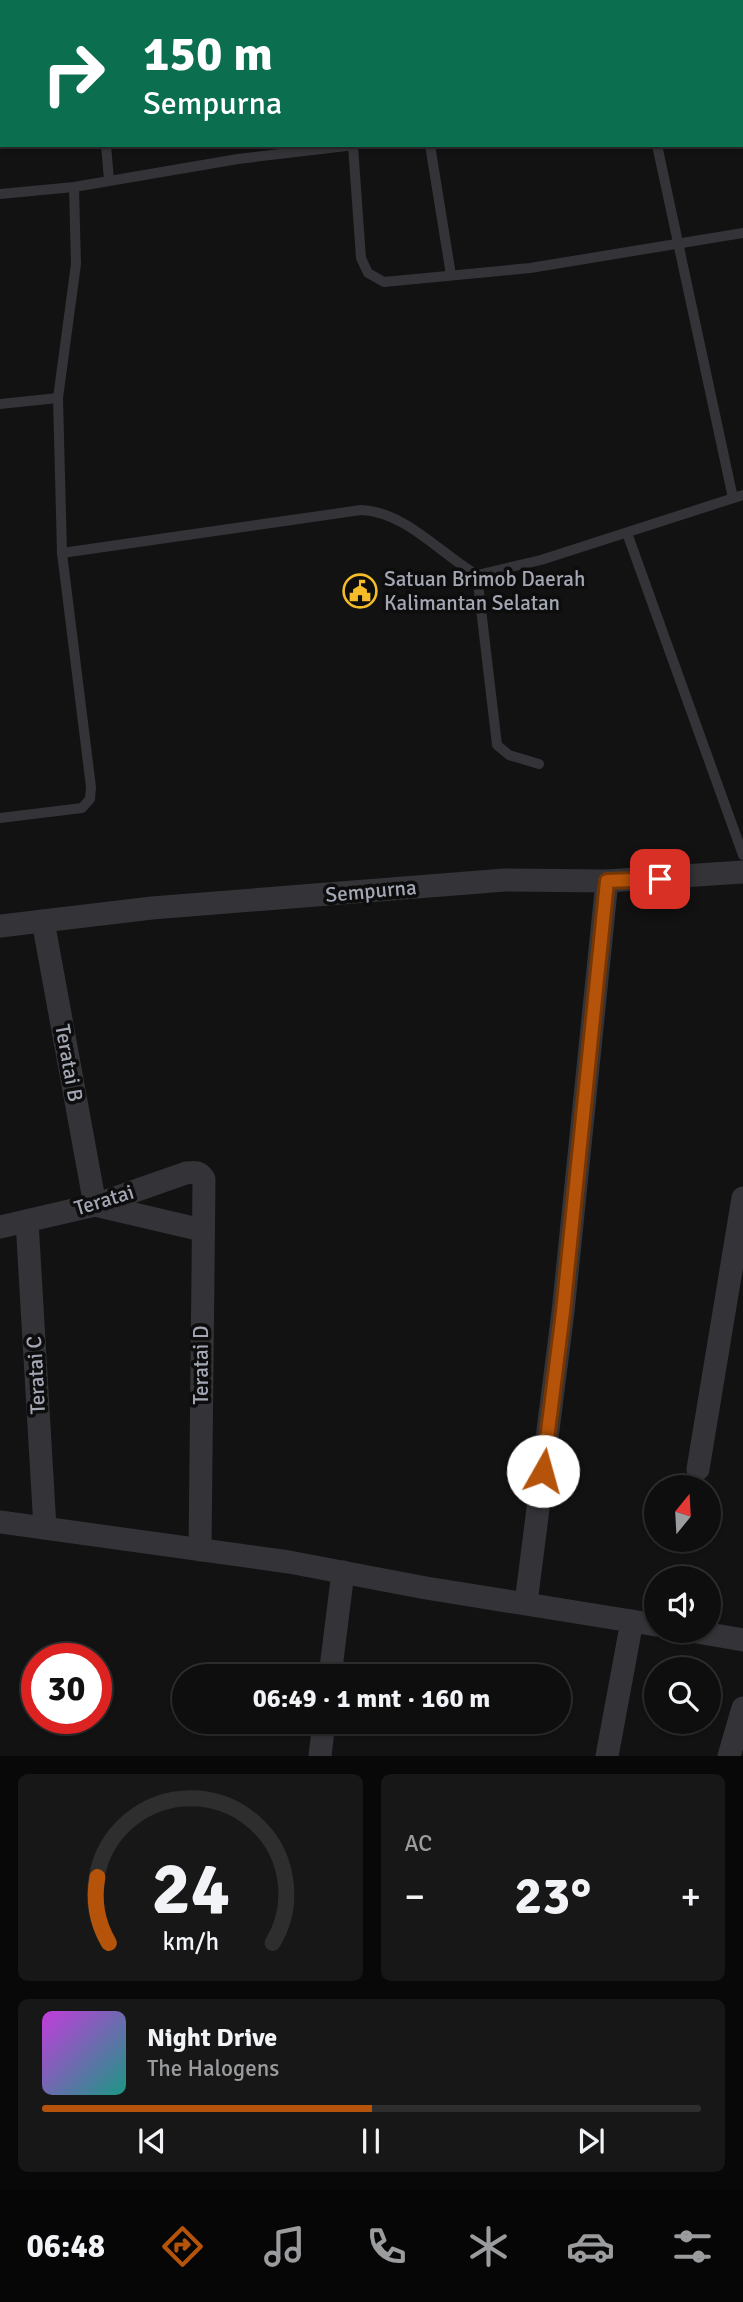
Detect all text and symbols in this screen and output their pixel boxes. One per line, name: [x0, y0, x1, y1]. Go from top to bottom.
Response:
text: 150 m: [143, 24, 273, 84]
icon: right: [28, 28, 119, 119]
text: Sempurna: [143, 84, 282, 123]
place label: Satuan Brimob Daerah Kalimantan Selatan: [384, 566, 585, 616]
public building icon: Satuan Brimob Daerah Kalimantan Selatan: [341, 572, 379, 610]
pin: [630, 849, 690, 909]
icon: arrive: [641, 860, 679, 898]
street label: Sempurna: [324, 874, 418, 908]
street label: Teratai B: [49, 1022, 89, 1104]
street label: Teratai: [71, 1179, 137, 1221]
street label: Teratai D: [188, 1325, 214, 1405]
street label: Teratai C: [21, 1335, 51, 1415]
position arrow: [506, 1434, 580, 1508]
north arrow: [644, 1475, 721, 1552]
map controls: [644, 1475, 721, 1734]
button: sound: [644, 1566, 721, 1643]
speed limit sign: 30: [21, 1643, 112, 1734]
button: search: [644, 1657, 721, 1734]
text: 06:49 · 1 mnt · 160 m: [253, 1683, 490, 1715]
text: AC: [405, 1829, 432, 1858]
text: 24: [151, 1846, 230, 1935]
text: 23°: [514, 1864, 591, 1928]
text: −: [405, 1873, 425, 1920]
text: +: [680, 1873, 701, 1920]
text: km/h: [162, 1926, 219, 1957]
text: Night Drive: [147, 2022, 277, 2054]
text: The Halogens: [147, 2054, 279, 2083]
icon: previous: [133, 2122, 171, 2160]
icon: pause: [352, 2122, 390, 2160]
icon: next: [572, 2122, 610, 2160]
icon: directions: [158, 2222, 207, 2271]
icon: music: [260, 2222, 309, 2271]
icon: phone: [362, 2222, 411, 2271]
icon: climate: [464, 2222, 513, 2271]
icon: car: [566, 2222, 615, 2271]
icon: filters: [668, 2222, 717, 2271]
text: 06:48: [26, 2227, 105, 2266]

